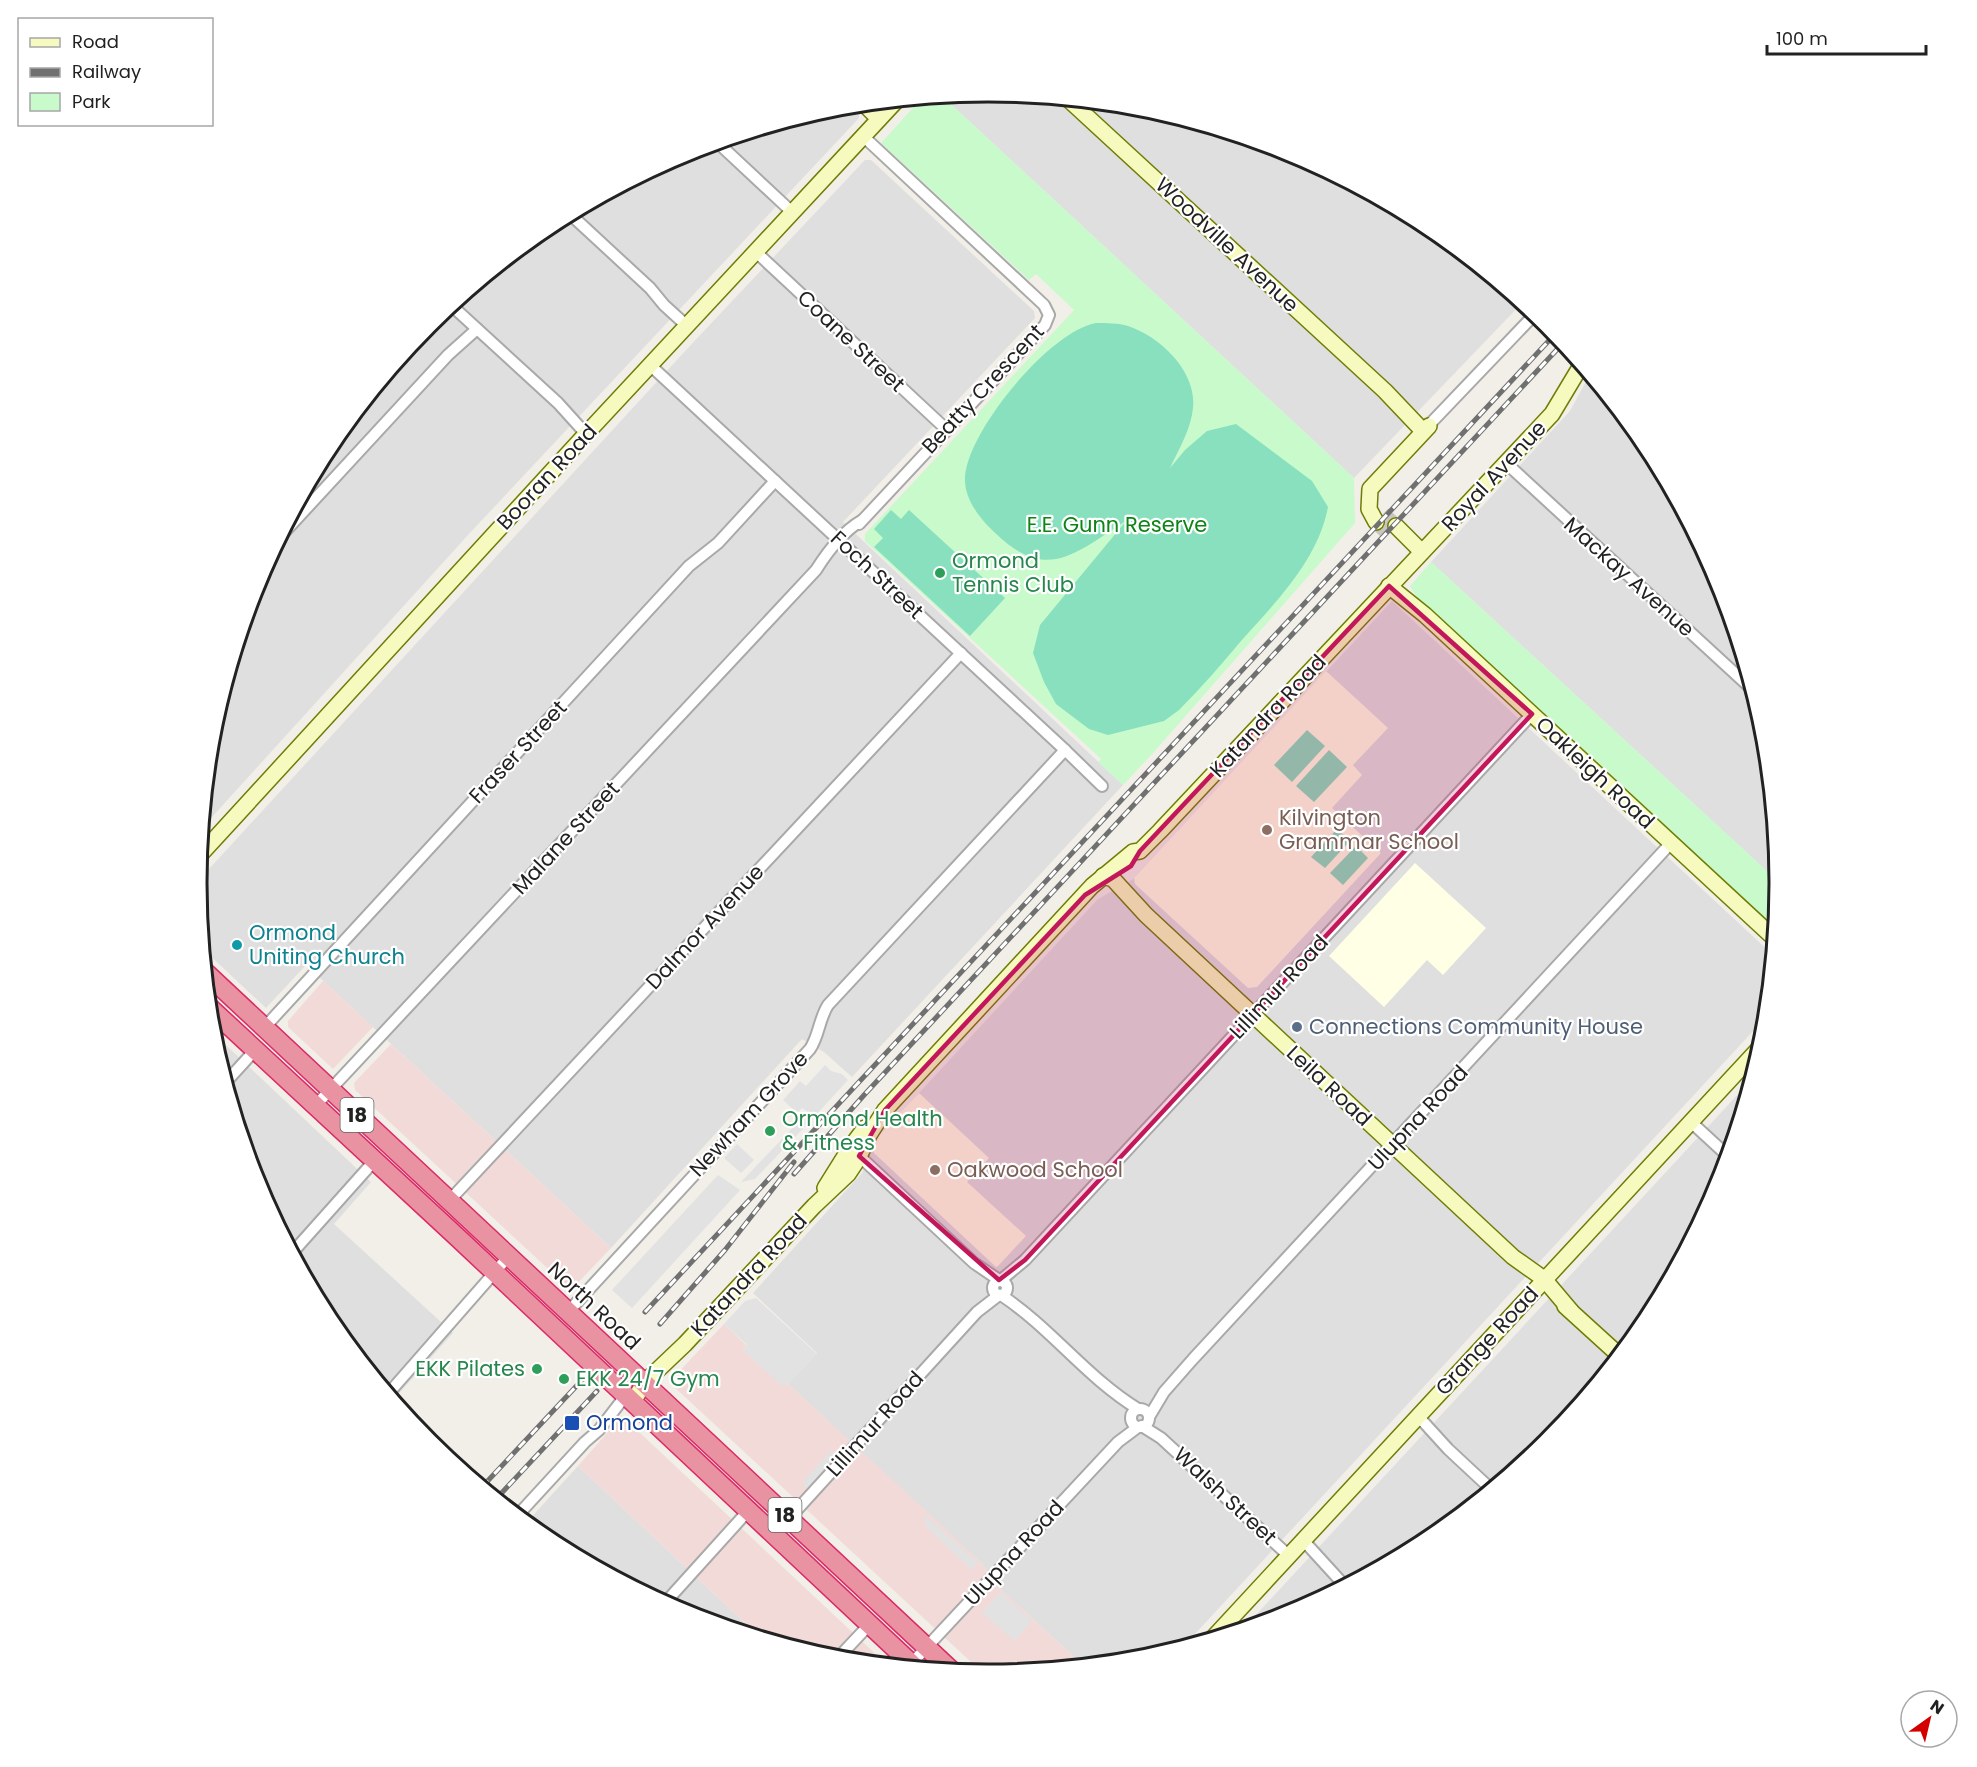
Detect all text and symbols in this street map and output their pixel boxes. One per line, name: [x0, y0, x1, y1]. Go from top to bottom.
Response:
legend: [18, 18, 213, 126]
scale bar: [1767, 18, 1926, 56]
text: 100 m: [1776, 26, 1828, 51]
text: Road: [72, 29, 119, 54]
text: Railway: [72, 59, 141, 84]
text: Park: [72, 89, 111, 114]
street label: Woodville Avenue: [1149, 170, 1305, 319]
street label: Coane Street: [791, 283, 911, 398]
street label: Beatty Crescent: [915, 317, 1050, 460]
street label: Royal Avenue: [1435, 414, 1553, 537]
street label: Booran Road: [490, 417, 603, 536]
park label: E.E. Gunn Reserve: [1027, 510, 1207, 539]
street label: Mackay Avenue: [1558, 510, 1701, 643]
street label: Foch Street: [825, 524, 930, 625]
place label: Ormond Tennis Club: [952, 546, 1074, 599]
marker: Ormond Tennis Club: [933, 566, 947, 580]
street label: Katandra Road: [1203, 648, 1332, 784]
street label: Fraser Street: [462, 694, 573, 810]
street label: Oakleigh Road: [1530, 710, 1661, 835]
street label: Malane Street: [506, 775, 626, 901]
place label: Kilvington Grammar School: [1279, 803, 1459, 856]
marker: Kilvington Grammar School: [1260, 823, 1274, 837]
street label: Dalmor Avenue: [639, 858, 770, 996]
place label: Ormond Uniting Church: [249, 918, 405, 971]
street label: Lillimur Road: [1223, 928, 1335, 1045]
marker: Ormond Uniting Church: [230, 938, 244, 952]
place label: Connections Community House: [1309, 1012, 1643, 1041]
marker: Connections Community House: [1290, 1020, 1304, 1034]
street label: Leila Road: [1280, 1039, 1378, 1133]
street label: Newham Grove: [683, 1044, 815, 1183]
street label: Ulupna Road: [1361, 1058, 1474, 1177]
road number: 18: [340, 1098, 374, 1132]
place label: Ormond Health & Fitness: [782, 1104, 943, 1157]
marker: Ormond Health & Fitness: [763, 1124, 777, 1138]
place label: Oakwood School: [947, 1155, 1123, 1184]
marker: Oakwood School: [928, 1163, 942, 1177]
street label: Katandra Road: [684, 1207, 813, 1343]
street label: North Road: [542, 1255, 647, 1356]
street label: Grange Road: [1429, 1280, 1545, 1401]
place label: EKK Pilates: [415, 1354, 525, 1383]
marker: EKK Pilates: [530, 1362, 544, 1376]
place label: EKK 24/7 Gym: [576, 1364, 720, 1393]
street label: Lillimur Road: [819, 1365, 930, 1483]
marker: EKK 24/7 Gym: [557, 1372, 571, 1386]
place label: Ormond: [586, 1408, 673, 1437]
marker: Ormond: [563, 1414, 581, 1432]
street label: Walsh Street: [1167, 1440, 1283, 1551]
street label: Ulupna Road: [957, 1493, 1070, 1612]
road number: 18: [768, 1498, 802, 1532]
north arrow: [1899, 1689, 1959, 1749]
text: N: [1926, 1694, 1949, 1720]

